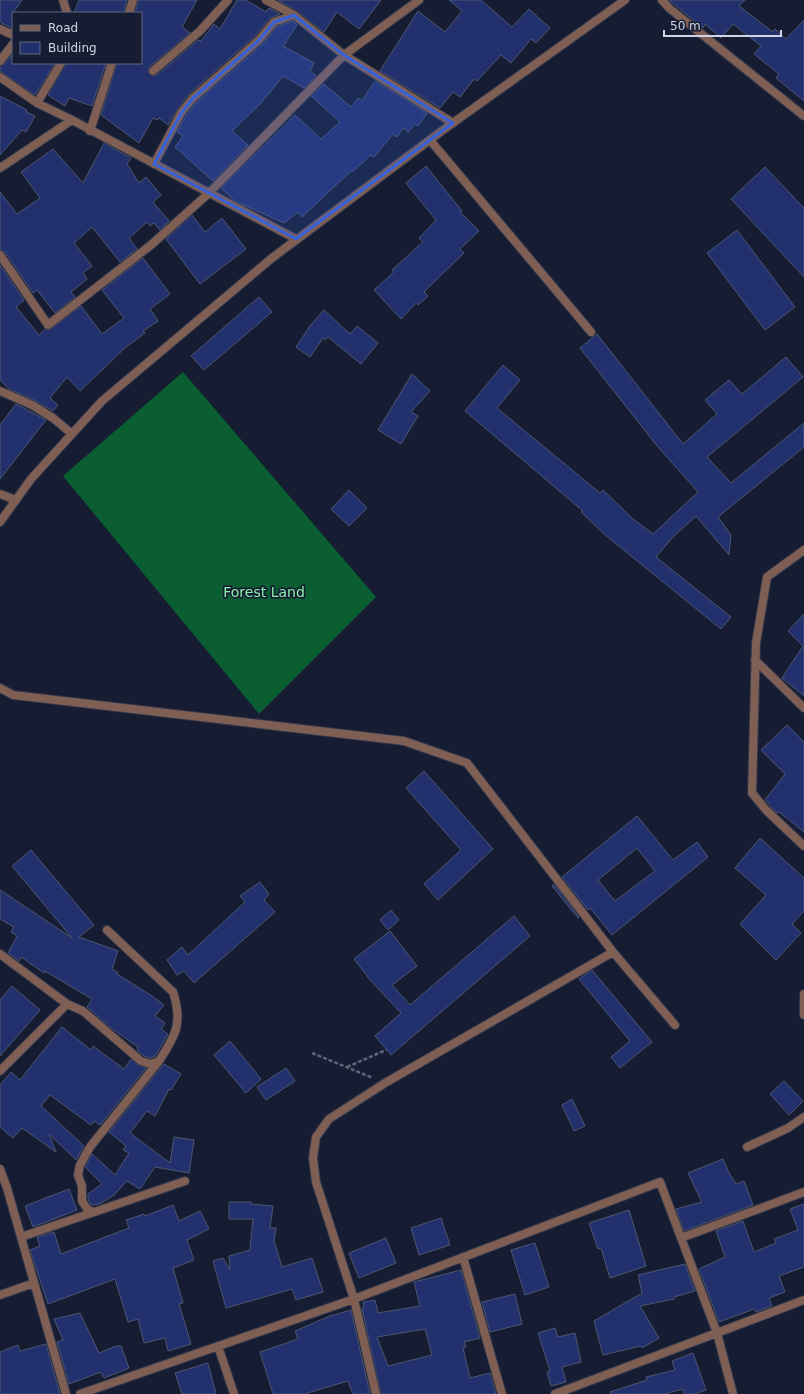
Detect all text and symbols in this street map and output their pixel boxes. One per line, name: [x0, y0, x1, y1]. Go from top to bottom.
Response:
legend: [12, 12, 142, 64]
scale bar: [664, 12, 781, 38]
text: 50 m: [670, 19, 701, 33]
text: Road: [48, 21, 78, 35]
text: Building: [48, 41, 97, 55]
park label: Forest Land: [223, 584, 305, 600]

